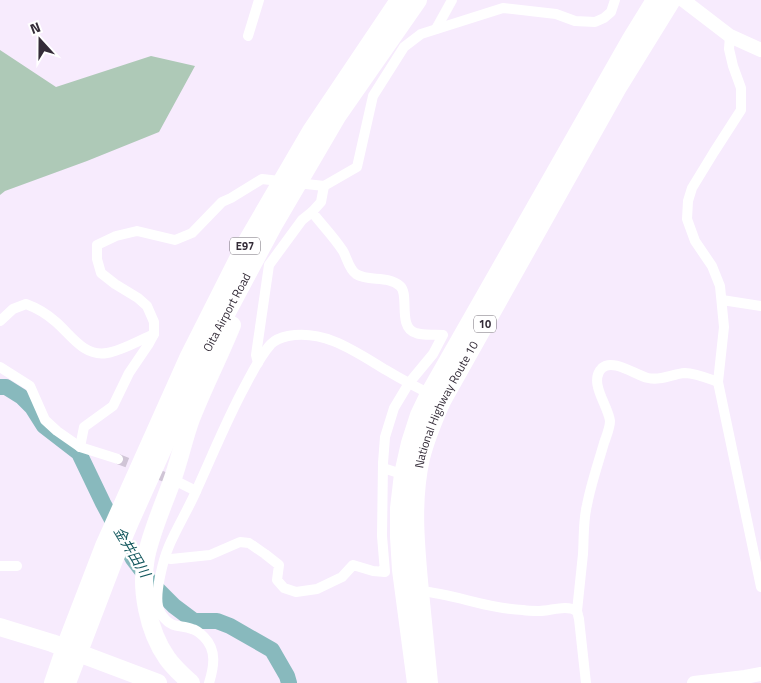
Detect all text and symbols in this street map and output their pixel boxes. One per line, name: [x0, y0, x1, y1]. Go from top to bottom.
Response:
north arrow: [15, 15, 65, 65]
text: N: [27, 16, 43, 39]
road number: E97: [230, 238, 260, 255]
street label: Oita Airport Road: [198, 269, 255, 355]
road number: 10: [474, 316, 496, 332]
street label: National Highway Route 10: [409, 337, 483, 470]
water label: 金井田川: [109, 522, 157, 583]

